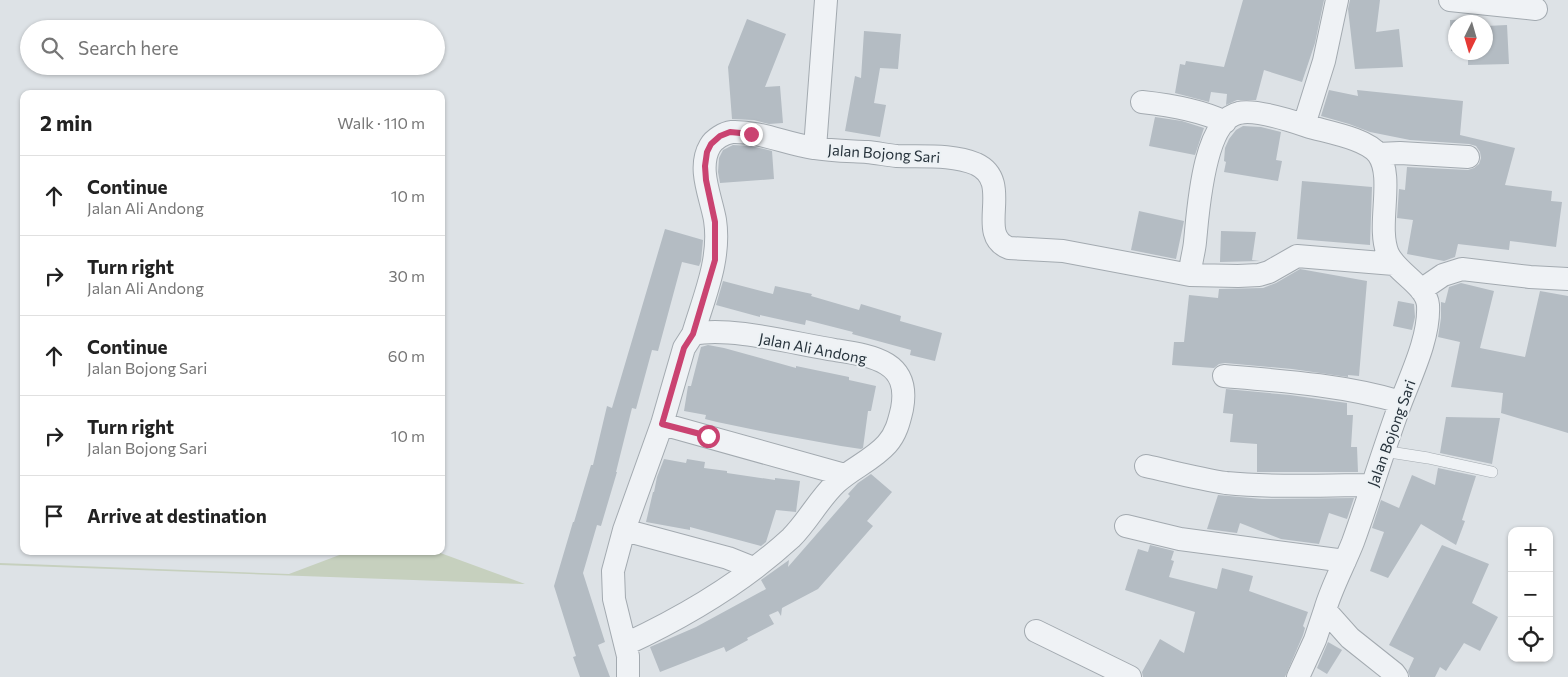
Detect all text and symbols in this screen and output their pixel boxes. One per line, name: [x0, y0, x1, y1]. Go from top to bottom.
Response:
north arrow: [1448, 15, 1493, 60]
search box: [20, 20, 445, 75]
icon: search: [38, 34, 66, 62]
text: Search here: [78, 36, 178, 59]
text: 2 min: [40, 110, 92, 135]
text: Walk · 110 m: [337, 113, 425, 132]
route end: [740, 123, 763, 146]
street label: Jalan Bojong Sari: [827, 140, 941, 166]
text: Continue: [87, 175, 167, 198]
icon: ahead: [40, 182, 68, 210]
text: 10 m: [391, 186, 425, 205]
text: Jalan Ali Andong: [87, 198, 204, 217]
text: Turn right: [87, 255, 174, 278]
icon: right: [40, 262, 68, 290]
text: 30 m: [388, 266, 425, 285]
text: Jalan Ali Andong: [87, 278, 204, 297]
street label: Jalan Ali Andong: [758, 329, 868, 367]
text: Continue: [87, 335, 167, 358]
icon: ahead: [40, 342, 68, 370]
text: 60 m: [388, 346, 425, 365]
text: Jalan Bojong Sari: [87, 358, 207, 377]
street label: Jalan Bojong Sari: [1363, 377, 1419, 489]
text: Turn right: [87, 415, 174, 438]
icon: right: [40, 422, 68, 450]
route start: [697, 425, 720, 448]
text: 10 m: [391, 426, 425, 445]
text: Jalan Bojong Sari: [87, 438, 207, 457]
icon: arrive: [40, 502, 68, 530]
text: Arrive at destination: [87, 504, 267, 527]
map controls: [1508, 527, 1553, 662]
button: +: [1508, 527, 1553, 572]
button: −: [1508, 572, 1553, 617]
button: locate: [1508, 617, 1553, 662]

